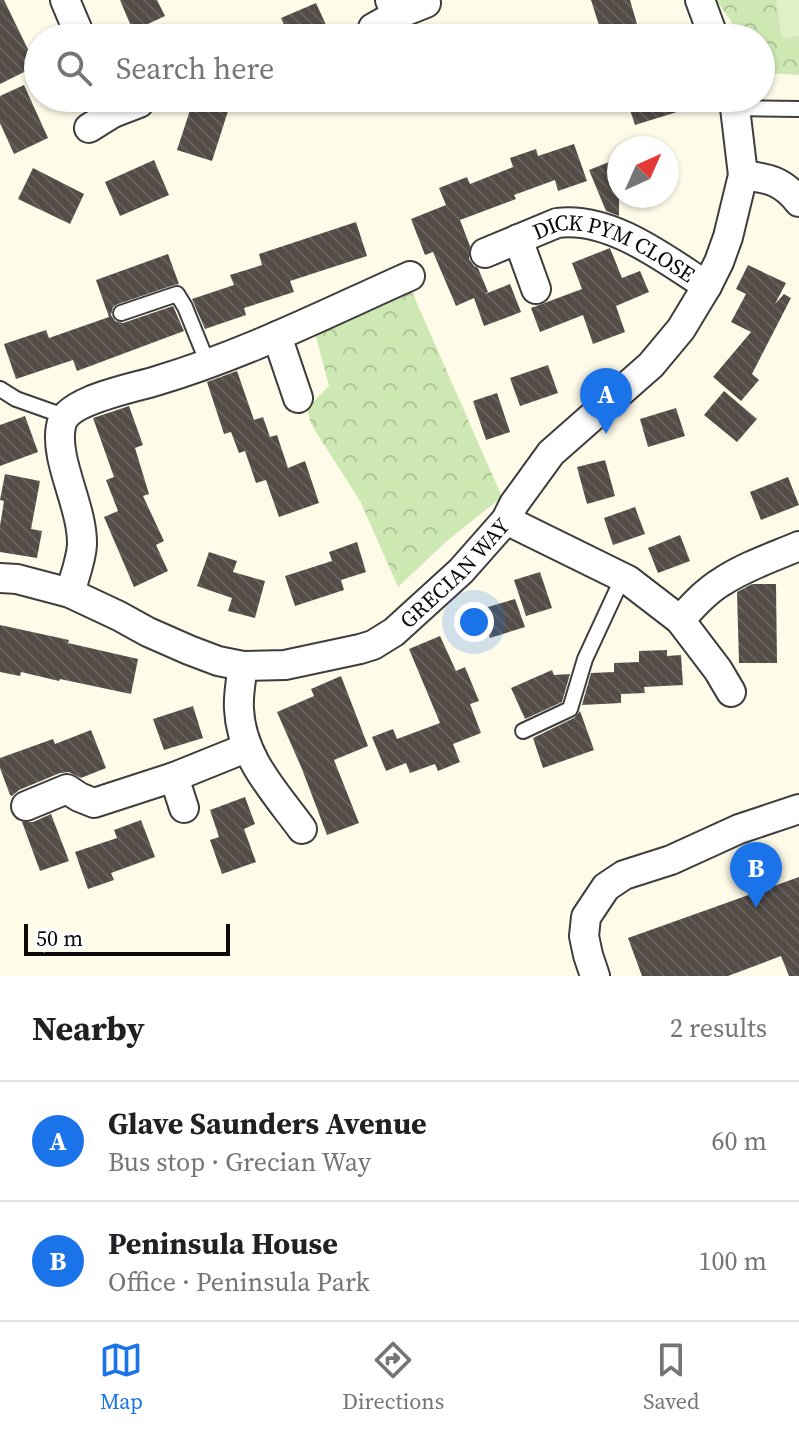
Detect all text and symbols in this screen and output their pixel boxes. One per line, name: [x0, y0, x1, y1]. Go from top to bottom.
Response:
search box: [24, 24, 775, 112]
icon: search: [52, 46, 96, 90]
text: Search here: [116, 48, 274, 89]
north arrow: [607, 136, 679, 208]
street label: DICK PYM CLOSE: [528, 207, 701, 289]
pin: A: [580, 368, 632, 434]
street label: GRECIAN WAY: [393, 511, 516, 635]
your location: [454, 602, 494, 642]
pin: B: [730, 842, 782, 908]
scale bar: [24, 920, 230, 956]
text: 50 m: [36, 923, 83, 953]
text: Nearby: [32, 1005, 145, 1051]
text: 2 results: [670, 1010, 767, 1046]
text: Glave Saunders Avenue: [108, 1103, 427, 1144]
text: A: [49, 1123, 67, 1159]
text: 60 m: [712, 1123, 767, 1159]
text: Bus stop · Grecian Way: [108, 1144, 371, 1180]
text: Peninsula House: [108, 1223, 338, 1264]
text: B: [50, 1243, 66, 1279]
text: 100 m: [699, 1243, 767, 1279]
text: Office · Peninsula Park: [108, 1264, 370, 1300]
tab: Map: [99, 1338, 143, 1416]
tab: Directions: [342, 1338, 444, 1416]
tab: Saved: [643, 1338, 700, 1416]

